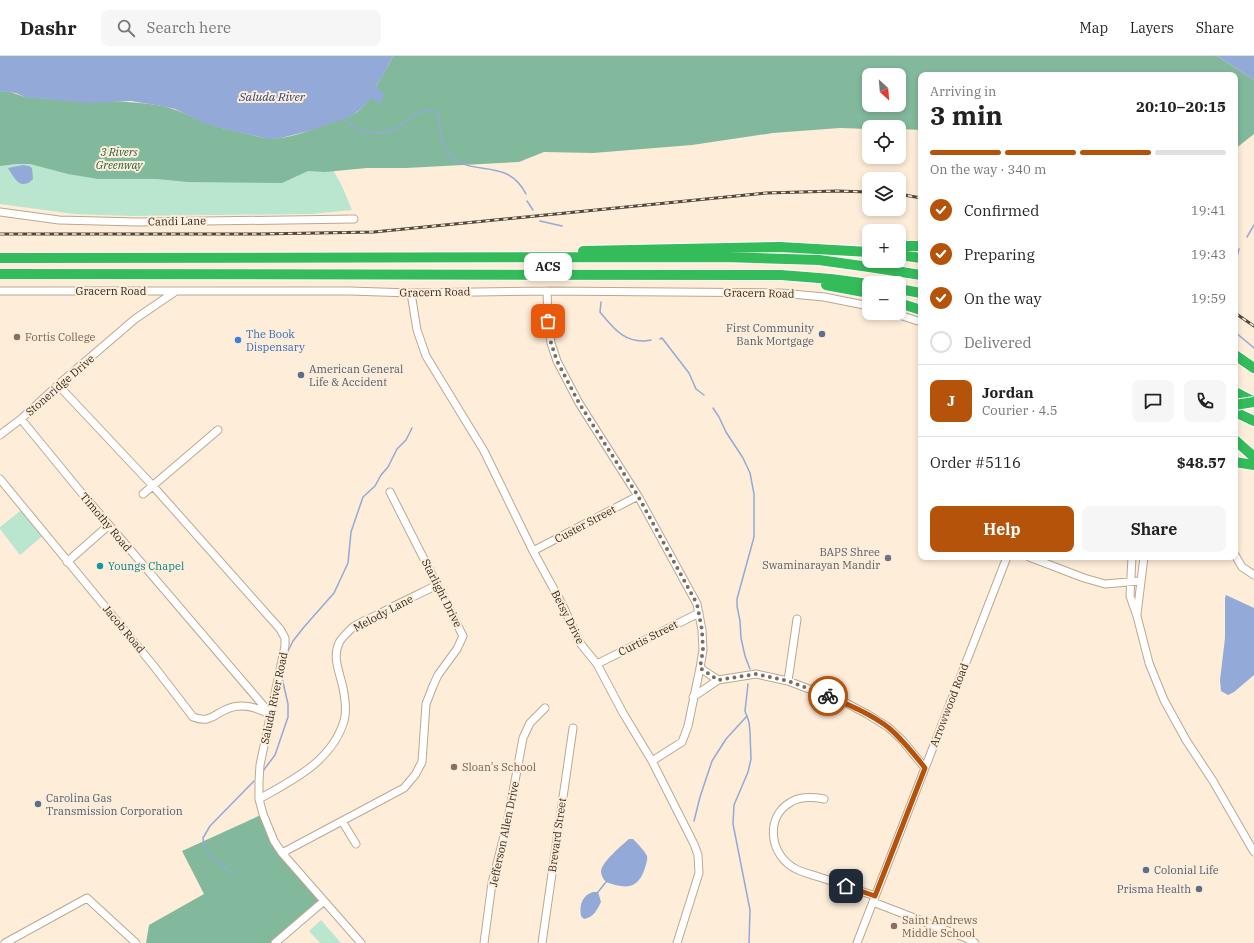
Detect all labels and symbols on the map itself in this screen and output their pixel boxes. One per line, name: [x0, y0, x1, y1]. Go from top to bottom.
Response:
north arrow: [862, 68, 906, 112]
water label: Saluda River: [238, 89, 306, 104]
park label: 3 Rivers Greenway: [96, 145, 143, 172]
street label: Candi Lane: [148, 213, 206, 229]
callout: ACS: [524, 253, 572, 281]
street label: Gracern Road: [76, 284, 147, 298]
street label: Gracern Road: [399, 284, 471, 300]
street label: Gracern Road: [723, 285, 795, 301]
pin: [531, 304, 565, 338]
place label: First Community Bank Mortgage: [726, 321, 814, 348]
place label: The Book Dispensary: [246, 327, 305, 354]
marker: First Community Bank Mortgage: [817, 329, 827, 339]
place label: Fortis College: [25, 330, 96, 344]
marker: Fortis College: [12, 332, 22, 342]
marker: The Book Dispensary: [233, 335, 243, 345]
street label: Stoneridge Drive: [23, 351, 97, 419]
place label: American General Life & Accident: [309, 362, 403, 389]
marker: American General Life & Accident: [296, 370, 306, 380]
street label: Timothy Road: [77, 490, 135, 555]
street label: Custer Street: [552, 502, 618, 546]
place label: BAPS Shree Swaminarayan Mandir: [762, 545, 880, 572]
marker: BAPS Shree Swaminarayan Mandir: [883, 553, 893, 563]
street label: Starlight Drive: [419, 556, 465, 630]
place label: Youngs Chapel: [108, 559, 184, 573]
marker: Youngs Chapel: [95, 561, 105, 571]
street label: Betsy Drive: [548, 588, 588, 646]
street label: Melody Lane: [351, 591, 415, 635]
street label: Jacob Road: [100, 602, 148, 656]
street label: Curtis Street: [616, 617, 680, 659]
street label: Saluda River Road: [257, 650, 291, 745]
street label: Arrowwood Road: [927, 661, 972, 749]
courier: [808, 676, 848, 716]
place label: Sloan's School: [462, 760, 536, 774]
marker: Sloan's School: [449, 762, 459, 772]
street label: Jefferson Allen Drive: [486, 780, 522, 888]
place label: Carolina Gas Transmission Corporation: [46, 791, 183, 818]
street label: Brevard Street: [545, 797, 569, 873]
marker: Carolina Gas Transmission Corporation: [33, 799, 43, 809]
place label: Colonial Life: [1154, 863, 1219, 877]
marker: Colonial Life: [1141, 865, 1151, 875]
pin: [829, 869, 863, 903]
place label: Prisma Health: [1117, 882, 1191, 896]
marker: Prisma Health: [1194, 884, 1204, 894]
place label: Saint Andrews Middle School: [902, 913, 977, 940]
marker: Saint Andrews Middle School: [889, 921, 899, 931]

